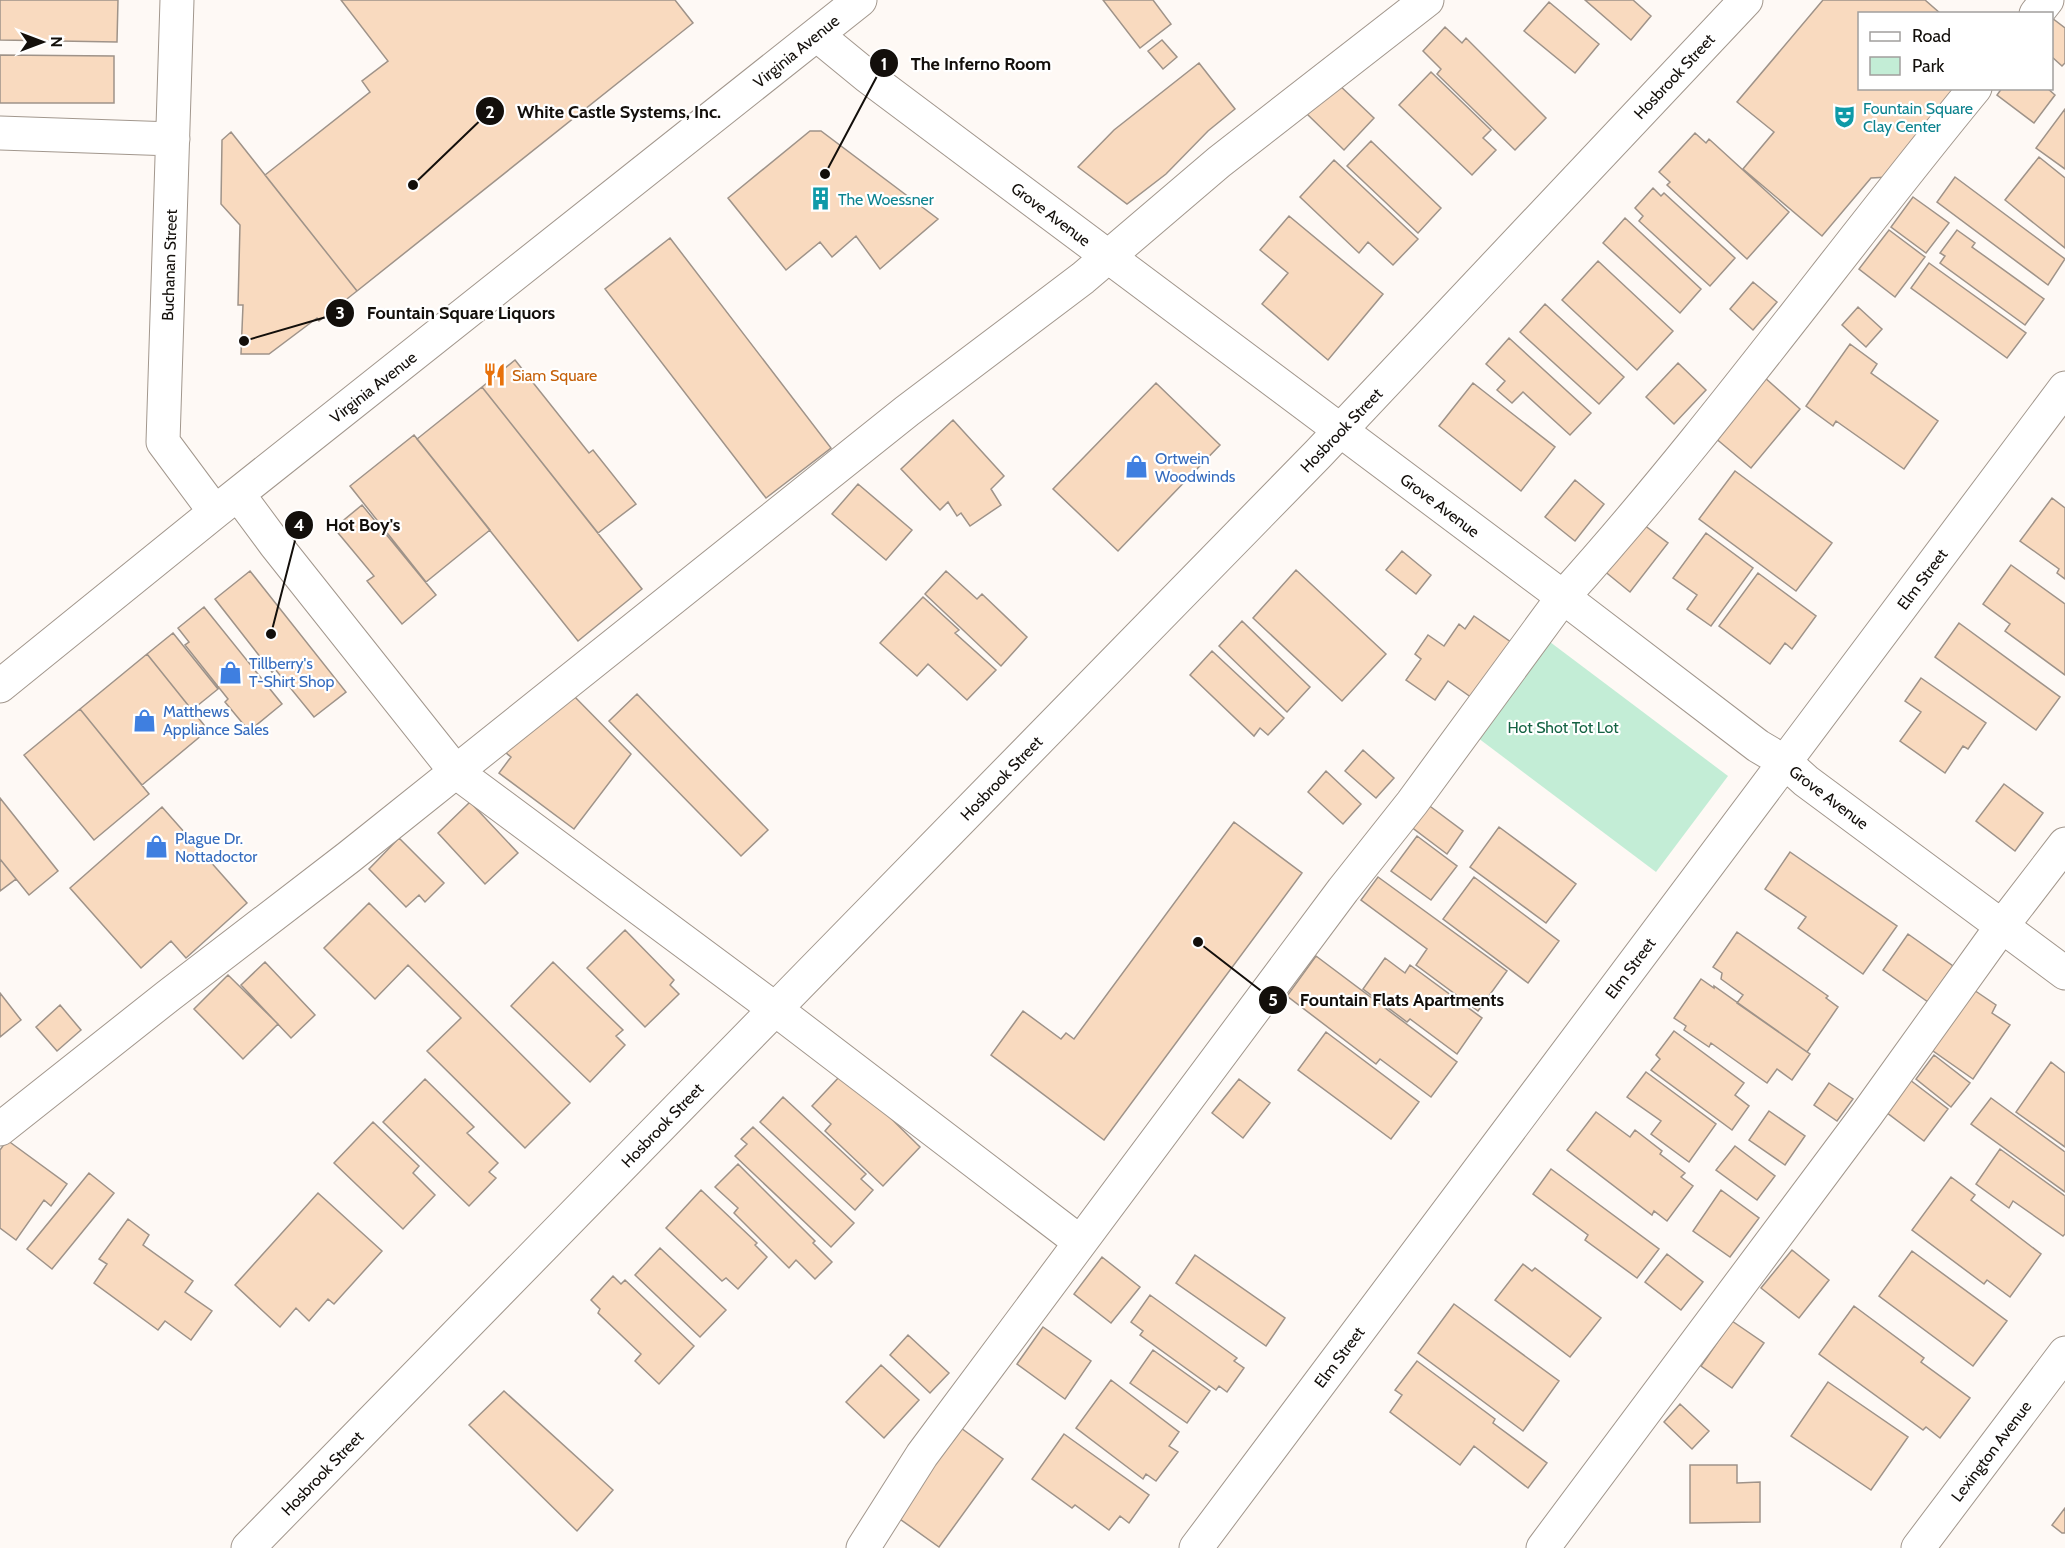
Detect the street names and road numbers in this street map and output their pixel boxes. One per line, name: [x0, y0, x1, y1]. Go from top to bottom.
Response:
street label: Virginia Avenue: [750, 11, 843, 92]
street label: Hosbrook Street: [1630, 29, 1719, 123]
street label: Grove Avenue: [1007, 178, 1094, 250]
street label: Buchanan Street: [158, 208, 181, 321]
street label: Virginia Avenue: [326, 348, 420, 427]
street label: Hosbrook Street: [1296, 384, 1387, 476]
street label: Grove Avenue: [1396, 469, 1483, 541]
street label: Elm Street: [1893, 545, 1952, 614]
street label: Hosbrook Street: [956, 732, 1047, 824]
street label: Grove Avenue: [1785, 761, 1872, 833]
street label: Elm Street: [1601, 934, 1660, 1003]
street label: Hosbrook Street: [617, 1079, 708, 1171]
street label: Elm Street: [1310, 1323, 1369, 1392]
street label: Lexington Avenue: [1947, 1397, 2035, 1505]
street label: Hosbrook Street: [277, 1427, 368, 1519]

